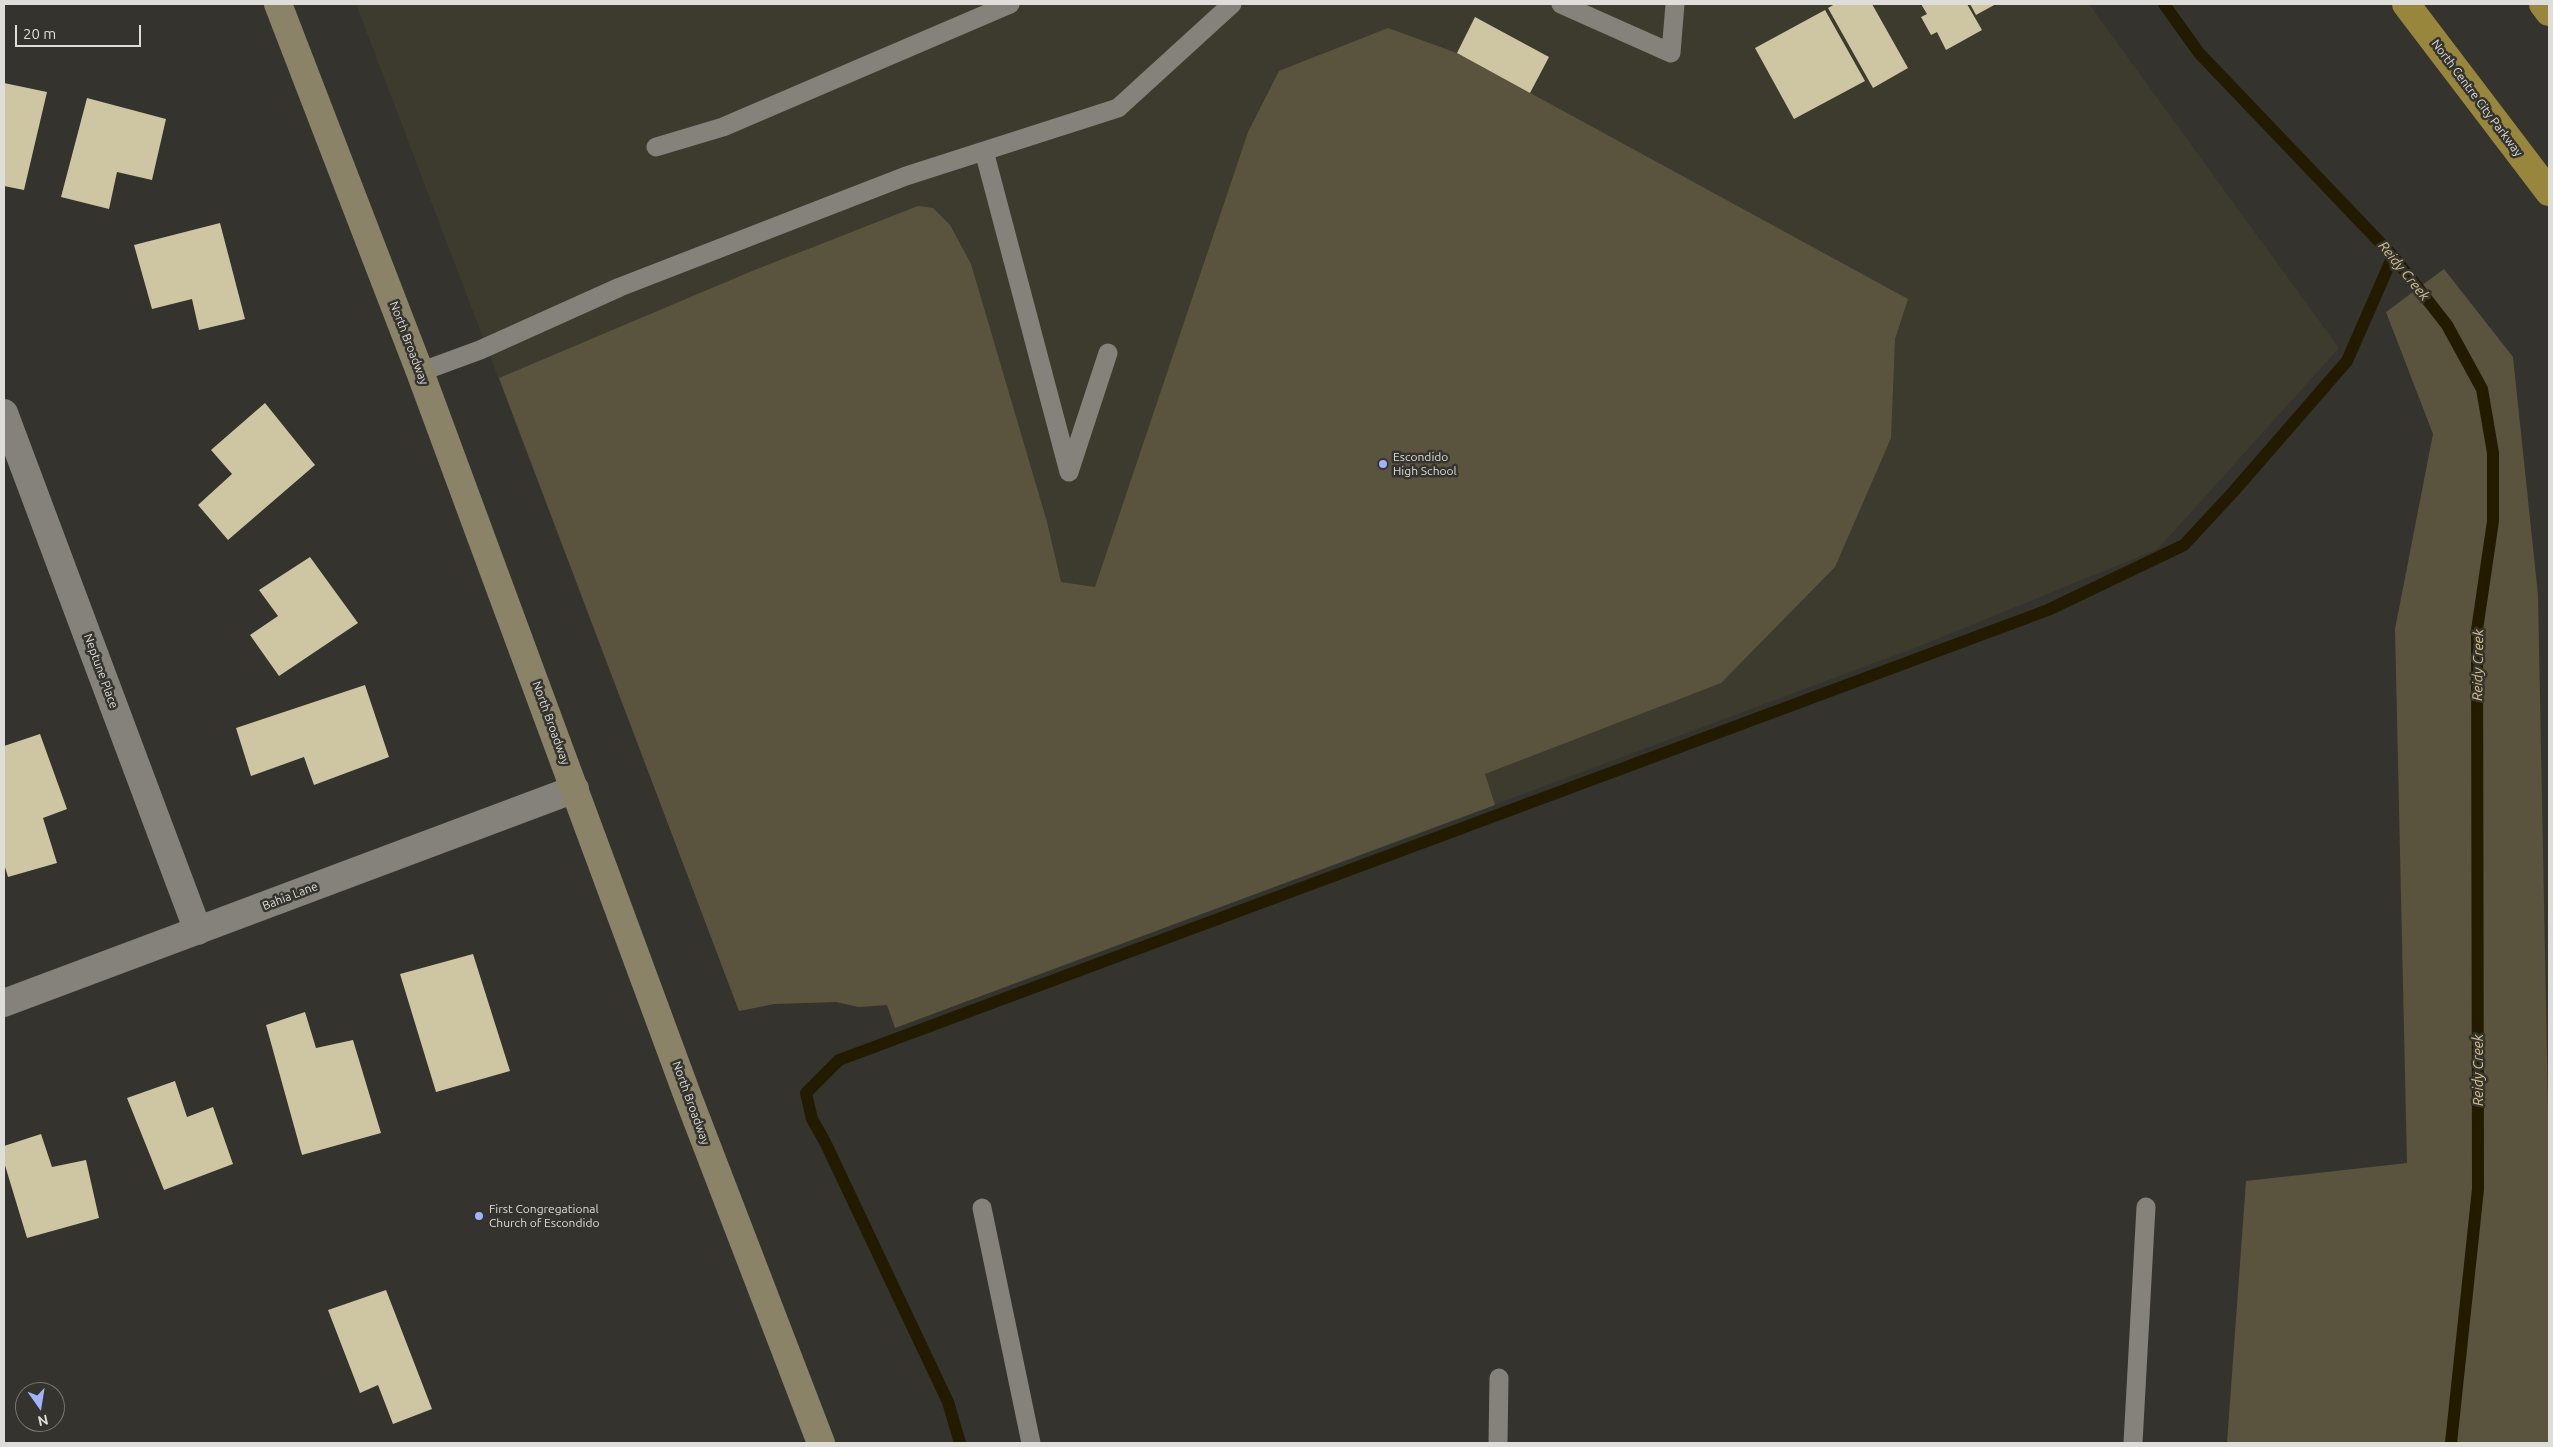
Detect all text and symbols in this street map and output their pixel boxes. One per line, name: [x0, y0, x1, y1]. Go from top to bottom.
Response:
scale bar: [18, 15, 144, 47]
text: 20 m: [23, 25, 56, 42]
street label: North Centre City Parkway: [2428, 37, 2526, 159]
water label: Reidy Creek: [2375, 238, 2433, 304]
street label: North Broadway: [387, 299, 431, 387]
place label: Escondido High School: [1393, 450, 1457, 478]
marker: Escondido High School: [1377, 458, 1389, 470]
water label: Reidy Creek: [2469, 629, 2487, 701]
street label: Neptune Place: [81, 632, 121, 710]
street label: North Broadway: [529, 679, 573, 767]
street label: Bahia Lane: [260, 879, 320, 913]
water label: Reidy Creek: [2470, 1034, 2486, 1106]
street label: North Broadway: [669, 1059, 713, 1147]
place label: First Congregational Church of Escondido: [489, 1202, 599, 1230]
marker: First Congregational Church of Escondido: [473, 1210, 485, 1222]
north arrow: [15, 1382, 65, 1432]
text: N: [36, 1412, 50, 1430]

